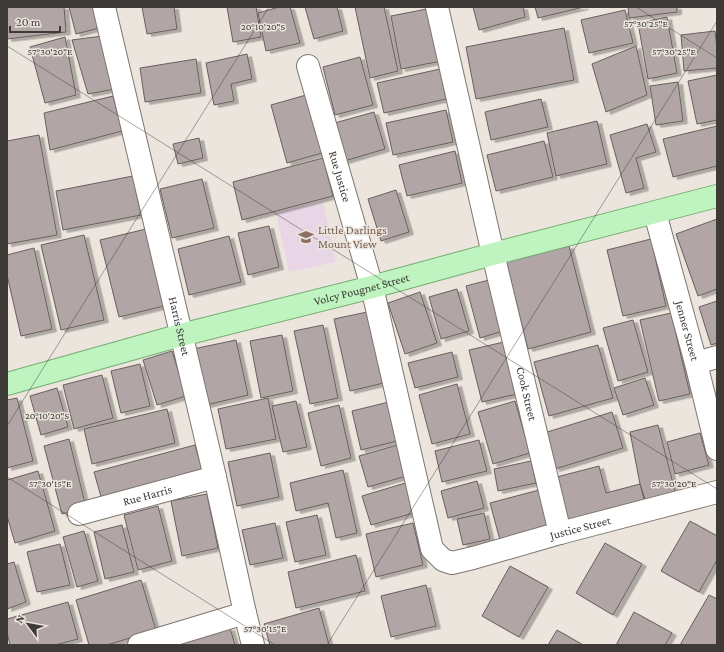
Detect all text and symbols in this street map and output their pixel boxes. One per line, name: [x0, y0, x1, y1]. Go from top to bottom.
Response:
scale bar: [10, 8, 60, 34]
text: 20 m: [16, 15, 41, 29]
text: 57°30'25"E: [624, 18, 669, 29]
text: 20°10'20"S: [241, 21, 285, 32]
text: 57°30'20"E: [28, 46, 73, 57]
text: 57°30'25"E: [652, 46, 697, 57]
street label: Rue Justice: [326, 149, 354, 204]
place label: Little Darlings Mount View: [318, 223, 387, 251]
school or university icon: Little Darlings Mount View: [297, 228, 315, 246]
street label: Volcy Pougnet Street: [312, 270, 412, 308]
street label: Harris Street: [166, 295, 193, 358]
street label: Jenner Street: [672, 298, 702, 363]
street label: Cook Street: [513, 365, 540, 423]
text: 20°10'20"S: [25, 410, 69, 421]
text: 57°30'15"E: [29, 478, 72, 489]
text: 57°30'20"E: [652, 478, 697, 489]
street label: Rue Harris: [121, 482, 174, 509]
street label: Justice Street: [547, 513, 613, 543]
north arrow: [8, 604, 48, 644]
text: N: [12, 612, 27, 625]
text: 57°30'15"E: [244, 623, 287, 634]

